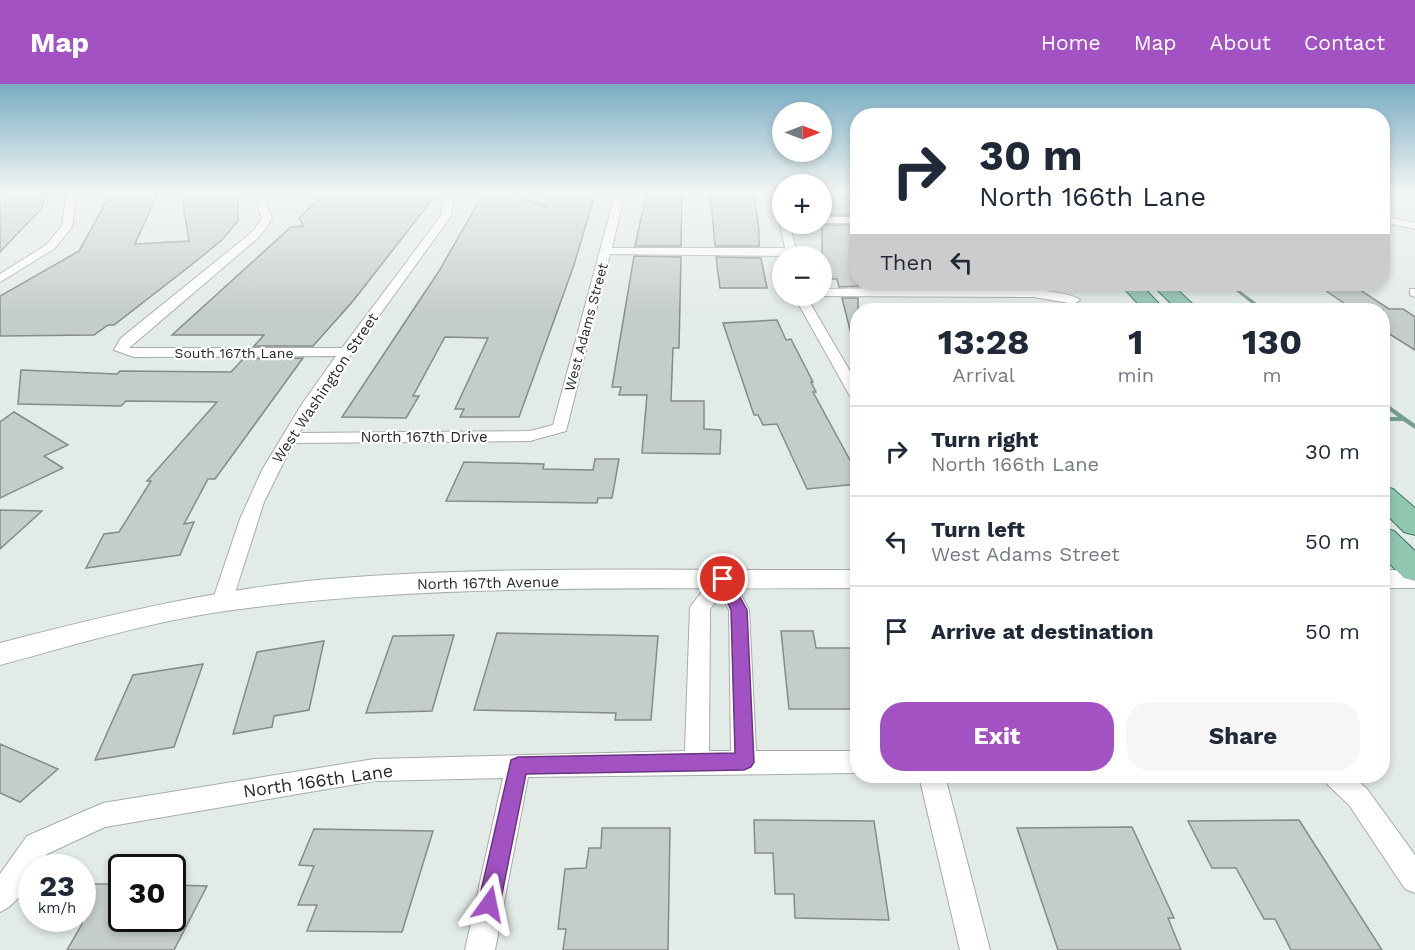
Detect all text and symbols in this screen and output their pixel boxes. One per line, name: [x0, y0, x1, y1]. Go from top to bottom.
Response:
text: Map: [30, 26, 89, 59]
text: Home: [1041, 30, 1101, 55]
text: Map: [1134, 30, 1177, 55]
text: About: [1210, 30, 1271, 55]
text: Contact: [1304, 30, 1385, 55]
north arrow: [772, 102, 832, 162]
map controls: [772, 102, 832, 306]
text: 30 m: [979, 131, 1083, 180]
icon: right: [880, 132, 958, 210]
button: +: [772, 174, 832, 234]
text: North 166th Lane: [979, 181, 1206, 213]
button: −: [772, 246, 832, 306]
icon: left: [945, 246, 978, 279]
text: Then: [880, 250, 933, 275]
street label: West Adams Street: [561, 261, 611, 393]
street label: West Washington Street: [268, 309, 382, 466]
text: 13:28: [938, 321, 1030, 363]
text: 1: [1128, 321, 1144, 363]
text: 130: [1242, 321, 1302, 363]
street label: South 167th Lane: [174, 345, 294, 361]
text: Arrival: [953, 363, 1015, 387]
text: min: [1117, 363, 1154, 387]
text: m: [1263, 363, 1282, 387]
text: Turn right: [931, 427, 1038, 452]
street label: North 167th Drive: [360, 428, 488, 446]
icon: right: [880, 435, 913, 468]
text: 30 m: [1305, 439, 1360, 464]
text: North 166th Lane: [931, 452, 1099, 476]
text: Turn left: [931, 517, 1025, 542]
icon: left: [880, 525, 913, 558]
text: 50 m: [1305, 529, 1360, 554]
text: West Adams Street: [931, 542, 1120, 566]
pin: [697, 553, 748, 604]
icon: arrive: [706, 562, 739, 595]
street label: North 167th Avenue: [417, 573, 559, 593]
icon: arrive: [880, 615, 913, 648]
text: Arrive at destination: [931, 619, 1154, 644]
text: 50 m: [1305, 619, 1360, 644]
button: Exit: [880, 702, 1114, 771]
button: Share: [1126, 702, 1360, 771]
street label: North 166th Lane: [242, 760, 394, 801]
speed limit sign: 30: [108, 854, 186, 932]
text: 23: [39, 868, 75, 903]
position arrow: [457, 872, 521, 936]
text: km/h: [38, 899, 76, 917]

